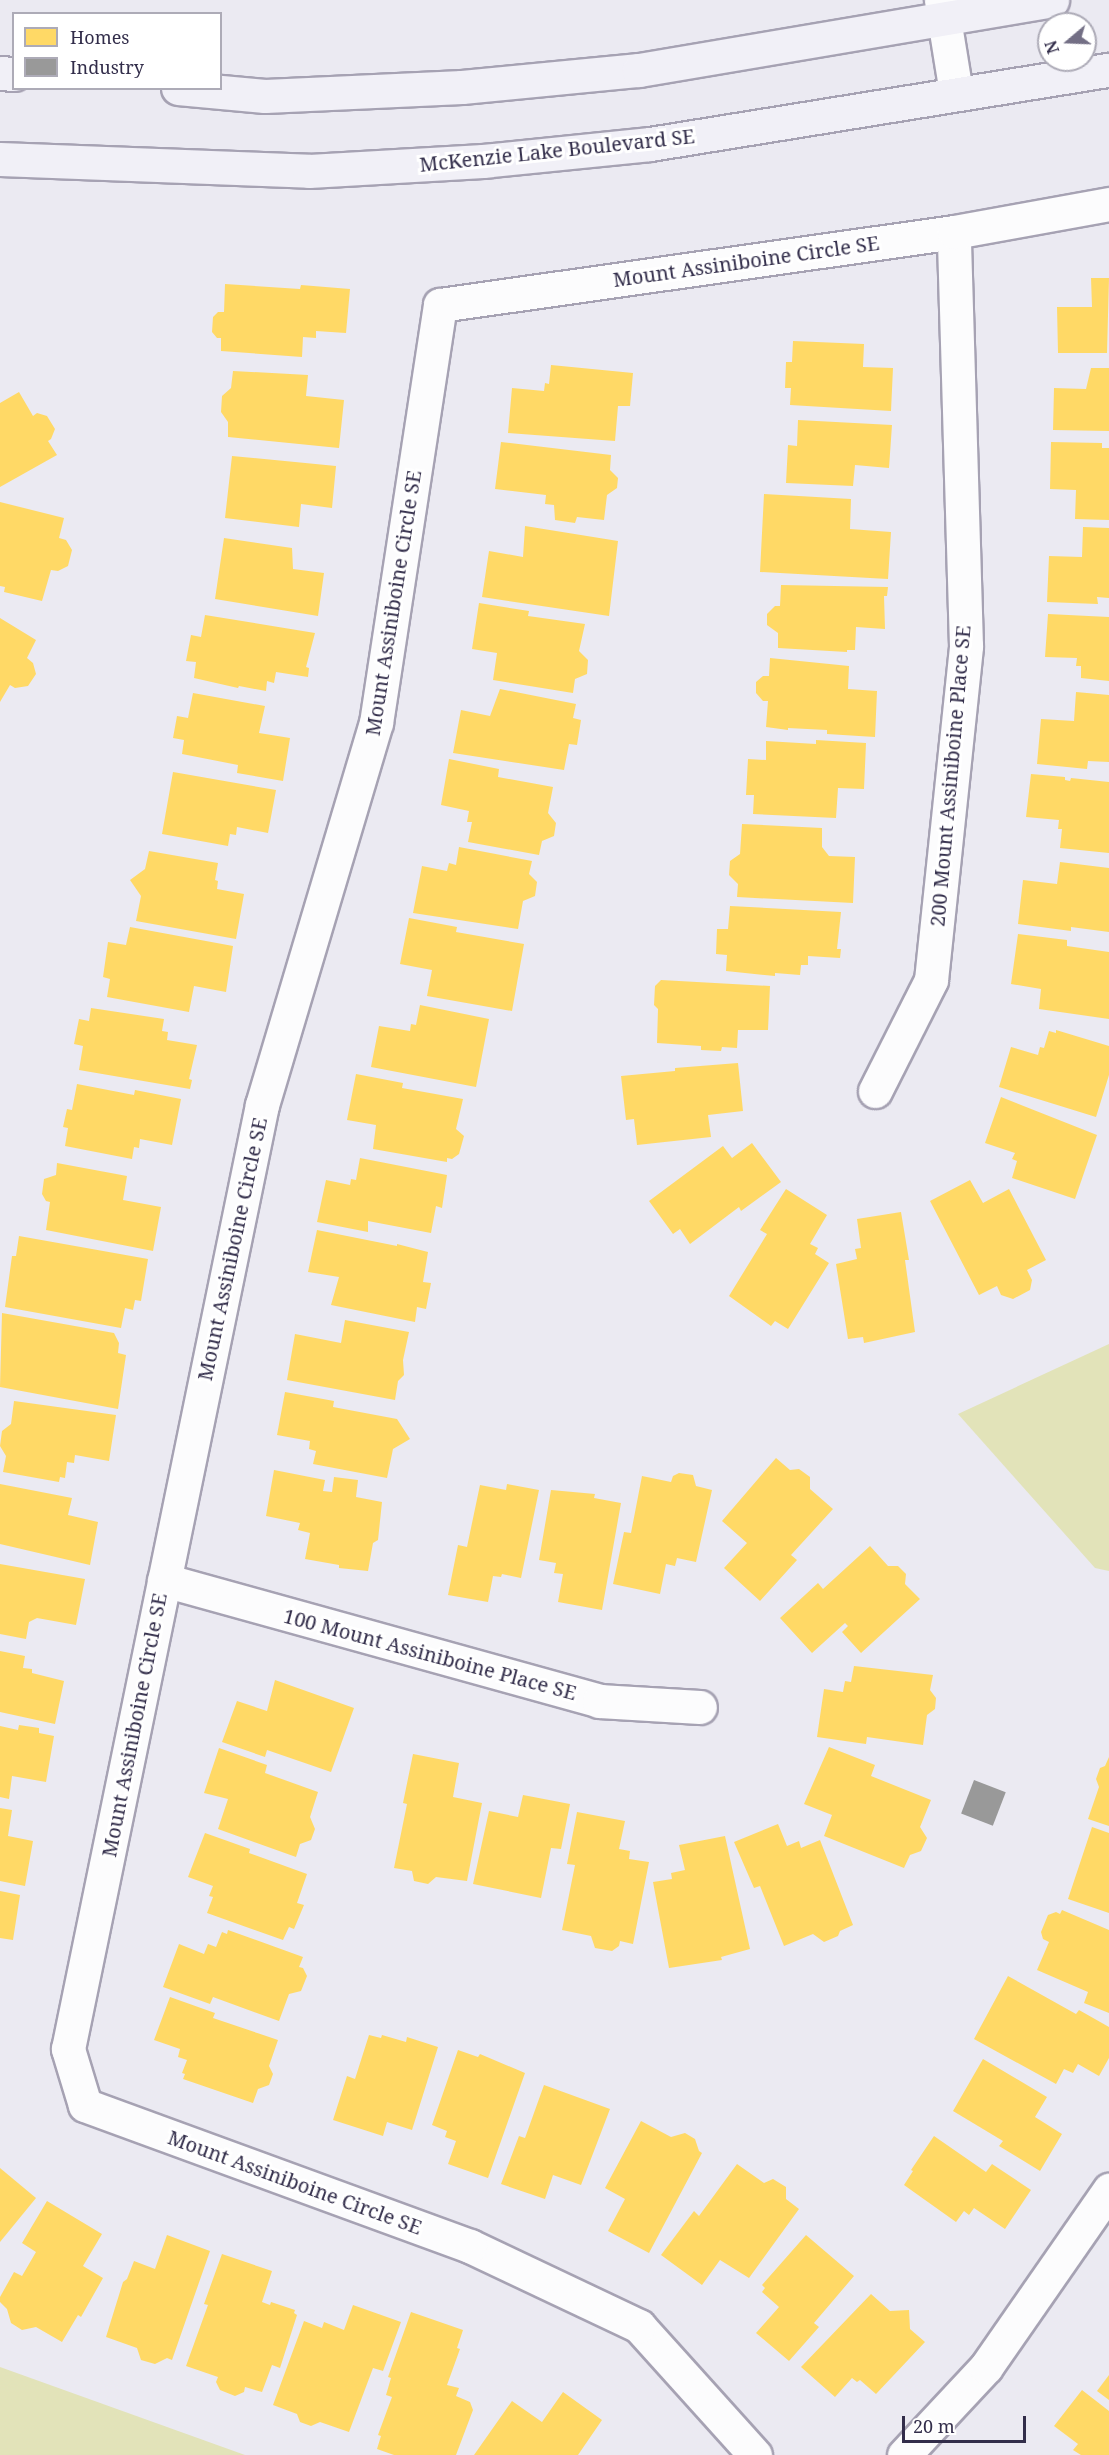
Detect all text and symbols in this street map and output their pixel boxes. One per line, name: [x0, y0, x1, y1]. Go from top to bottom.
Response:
legend: [12, 12, 222, 90]
north arrow: [1037, 12, 1097, 72]
text: Homes: [70, 25, 129, 49]
text: N: [1039, 38, 1064, 57]
text: Industry: [70, 55, 144, 79]
street label: McKenzie Lake Boulevard SE: [418, 124, 696, 176]
street label: Mount Assiniboine Circle SE: [611, 230, 881, 292]
street label: Mount Assiniboine Circle SE: [360, 469, 426, 737]
street label: 200 Mount Assiniboine Place SE: [925, 624, 975, 928]
street label: Mount Assiniboine Circle SE: [192, 1115, 272, 1383]
street label: Mount Assiniboine Circle SE: [97, 1591, 171, 1859]
street label: 100 Mount Assiniboine Place SE: [281, 1603, 579, 1705]
street label: Mount Assiniboine Circle SE: [165, 2125, 425, 2239]
scale bar: [905, 2404, 1030, 2442]
text: 20 m: [913, 2414, 955, 2438]

